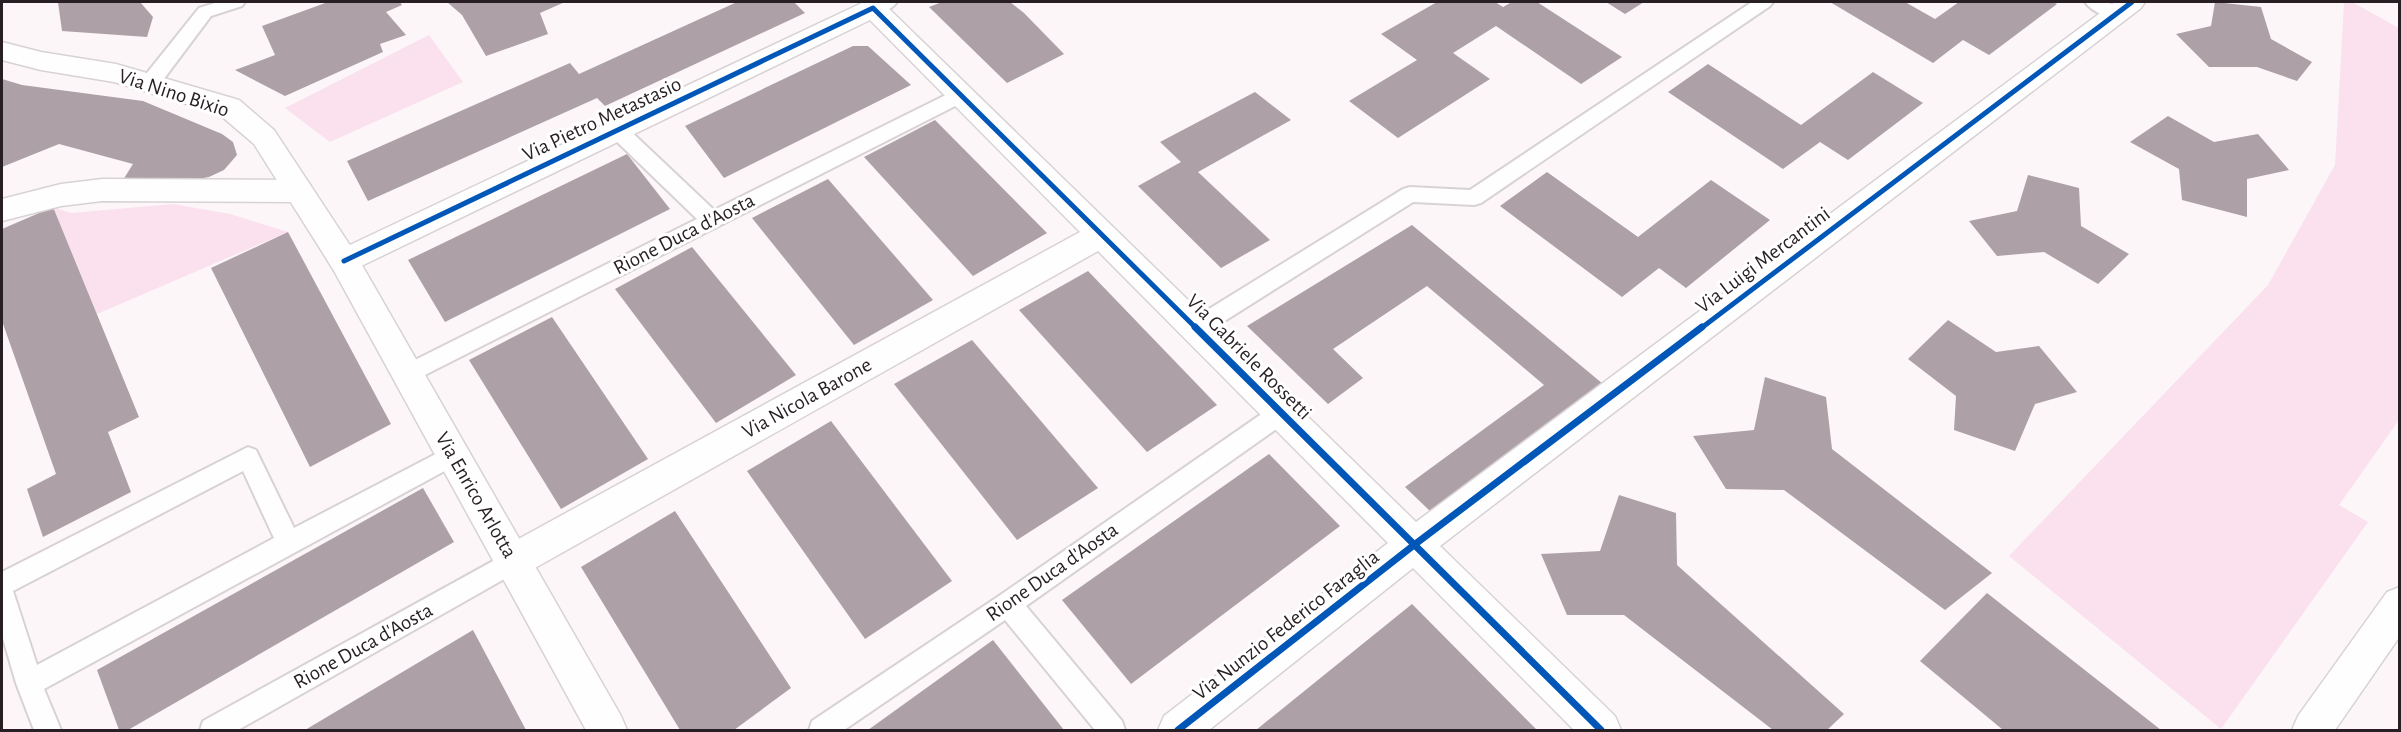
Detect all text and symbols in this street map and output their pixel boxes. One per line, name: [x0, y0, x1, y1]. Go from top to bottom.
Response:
street label: Via Nino Bixio: [116, 65, 232, 121]
street label: Via Pietro Metastasio: [519, 73, 685, 165]
street label: Rione Duca d'Aosta: [610, 189, 758, 279]
street label: Via Luigi Mercantini: [1692, 203, 1834, 317]
street label: Via Gabriele Rossetti: [1182, 290, 1316, 424]
street label: Via Nicola Barone: [739, 354, 875, 442]
street label: Via Enrico Arlotta: [431, 428, 521, 562]
street label: Rione Duca d'Aosta: [982, 519, 1122, 625]
street label: Via Nunzio Federico Faraglia: [1189, 546, 1383, 704]
street label: Rione Duca d'Aosta: [290, 599, 436, 693]

